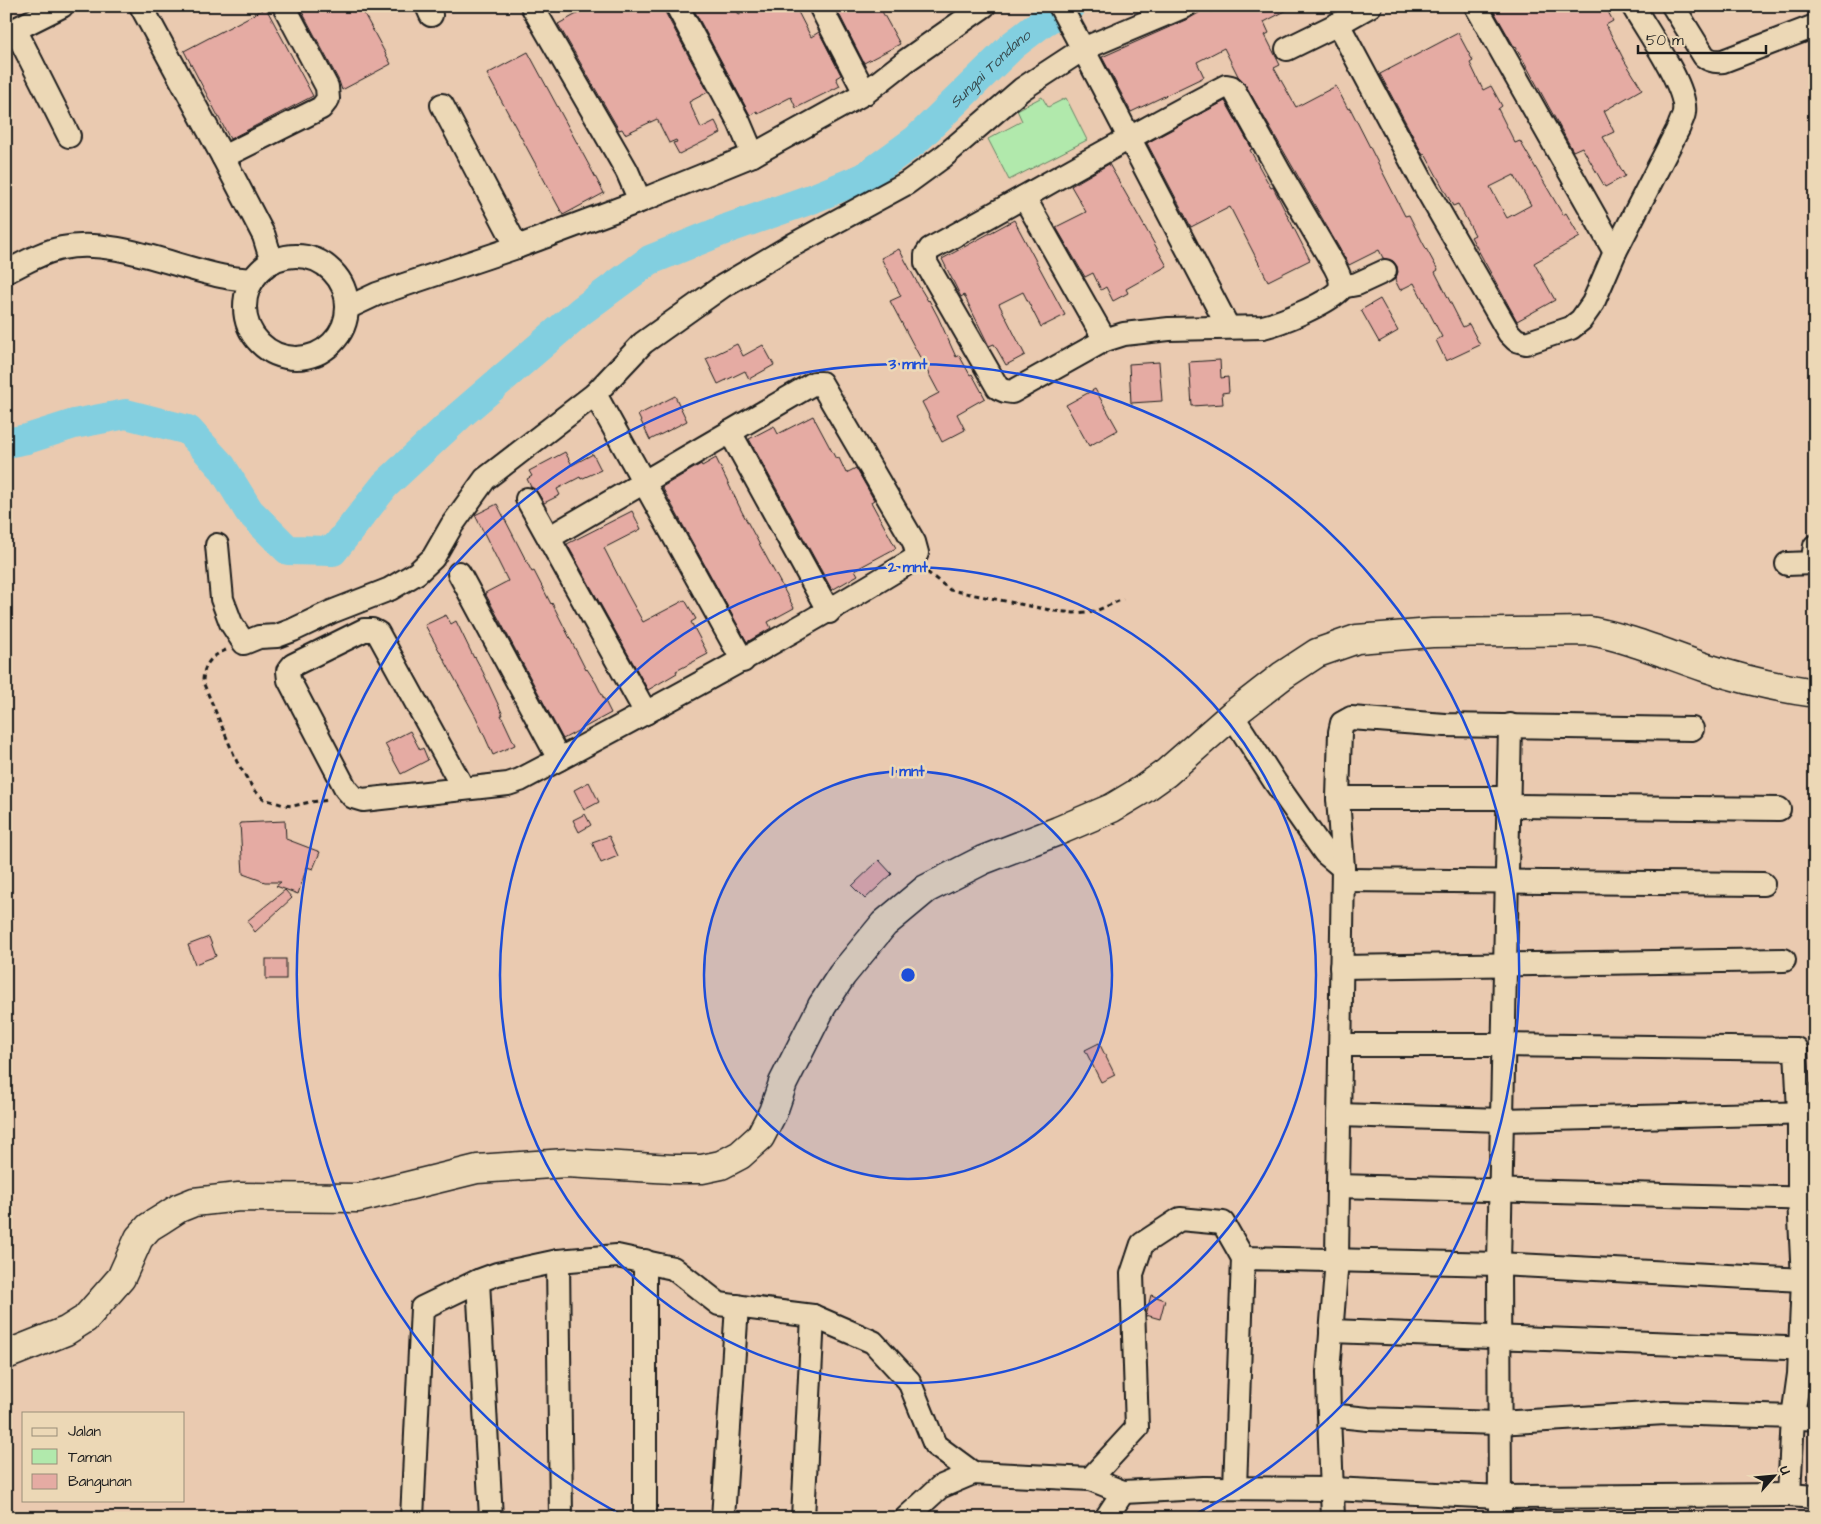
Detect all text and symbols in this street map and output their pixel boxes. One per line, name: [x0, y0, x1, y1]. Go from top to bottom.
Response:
scale bar: [1638, 22, 1766, 54]
water label: Sungai Tondano: [945, 24, 1036, 112]
text: 50 m: [1646, 30, 1684, 51]
text: 3 mnt: [888, 354, 928, 375]
text: 2 mnt: [887, 557, 929, 578]
text: 1 mnt: [891, 761, 926, 782]
centre of rings: [899, 966, 917, 984]
legend: [22, 1412, 185, 1502]
text: Jalan: [68, 1421, 102, 1442]
text: Taman: [68, 1447, 112, 1468]
north arrow: [1748, 1452, 1798, 1502]
text: U: [1774, 1463, 1795, 1479]
text: Bangunan: [68, 1471, 132, 1493]

